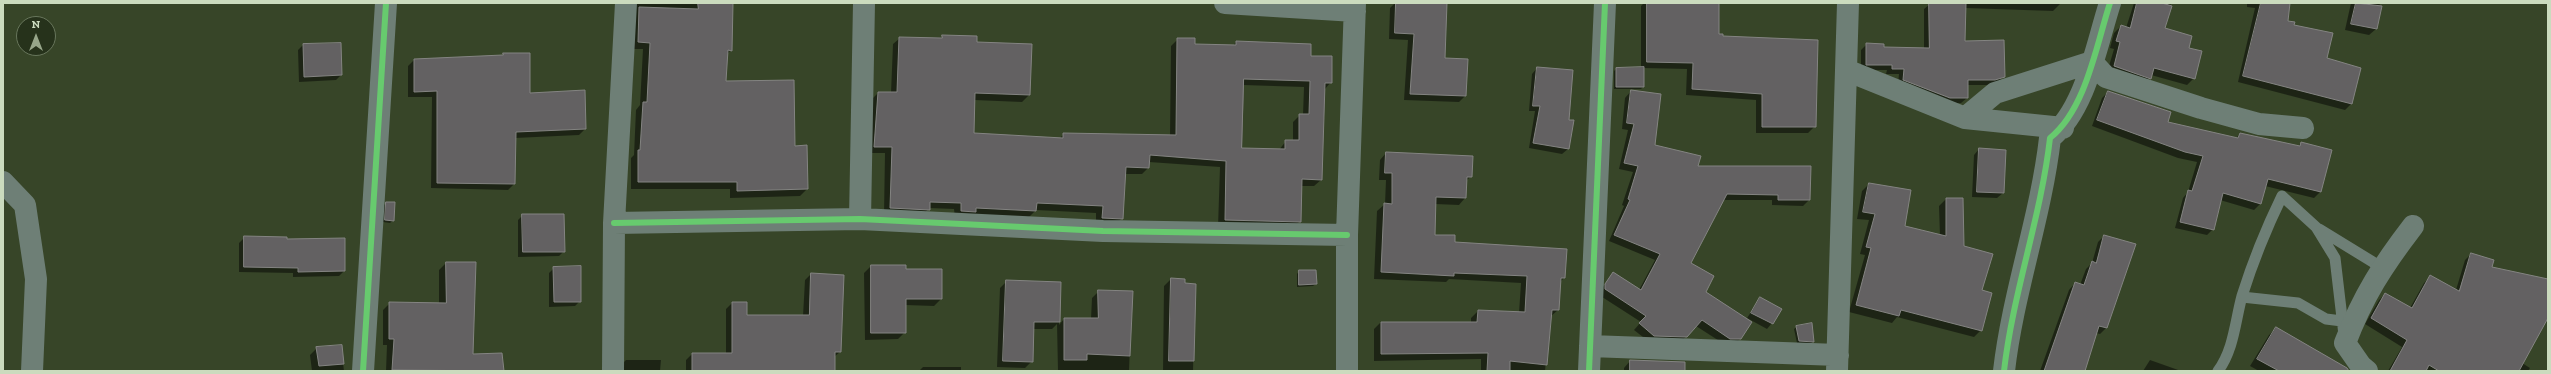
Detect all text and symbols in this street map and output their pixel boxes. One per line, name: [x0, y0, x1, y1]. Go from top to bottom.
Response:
north arrow: [16, 16, 56, 56]
text: N: [32, 18, 40, 31]

